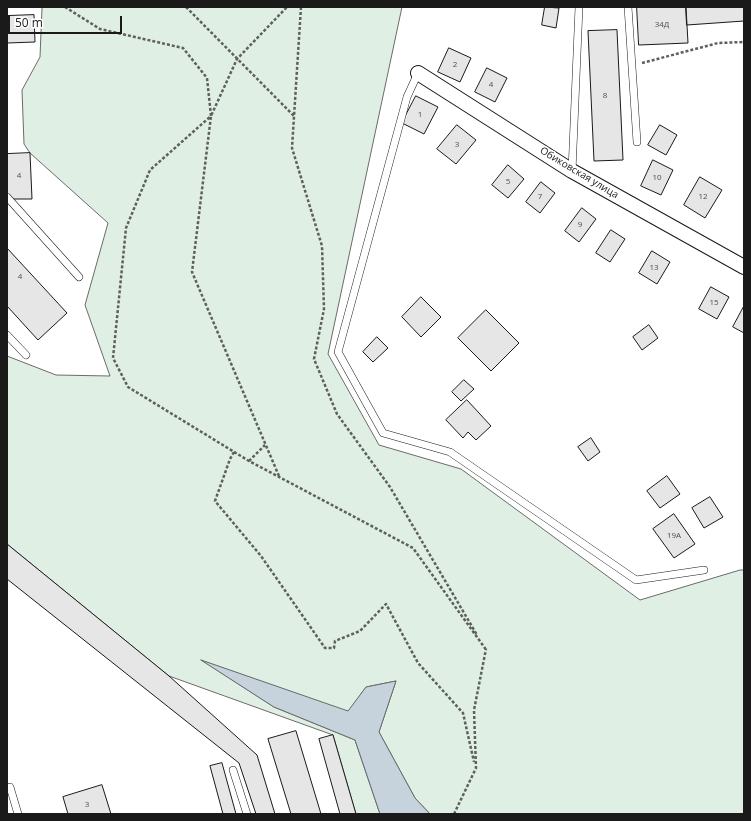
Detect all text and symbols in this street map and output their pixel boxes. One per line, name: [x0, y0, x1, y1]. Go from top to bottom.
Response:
scale bar: [10, 8, 124, 34]
text: 50 m: [15, 14, 43, 31]
house number: 34Д: [655, 20, 669, 30]
house number: 2: [453, 60, 457, 70]
house number: 4: [489, 80, 493, 90]
house number: 8: [603, 91, 607, 101]
house number: 1: [418, 110, 422, 120]
house number: 3: [455, 140, 459, 150]
street label: Обиковская улица: [538, 145, 620, 201]
house number: 4: [17, 171, 21, 181]
house number: 10: [652, 173, 662, 183]
house number: 5: [506, 177, 510, 187]
house number: 7: [538, 192, 542, 202]
house number: 12: [698, 192, 708, 202]
house number: 9: [578, 220, 582, 230]
house number: 13: [649, 263, 659, 273]
house number: 4: [18, 272, 22, 282]
house number: 15: [709, 298, 719, 308]
house number: 19А: [667, 531, 681, 541]
house number: 3: [85, 800, 89, 810]

